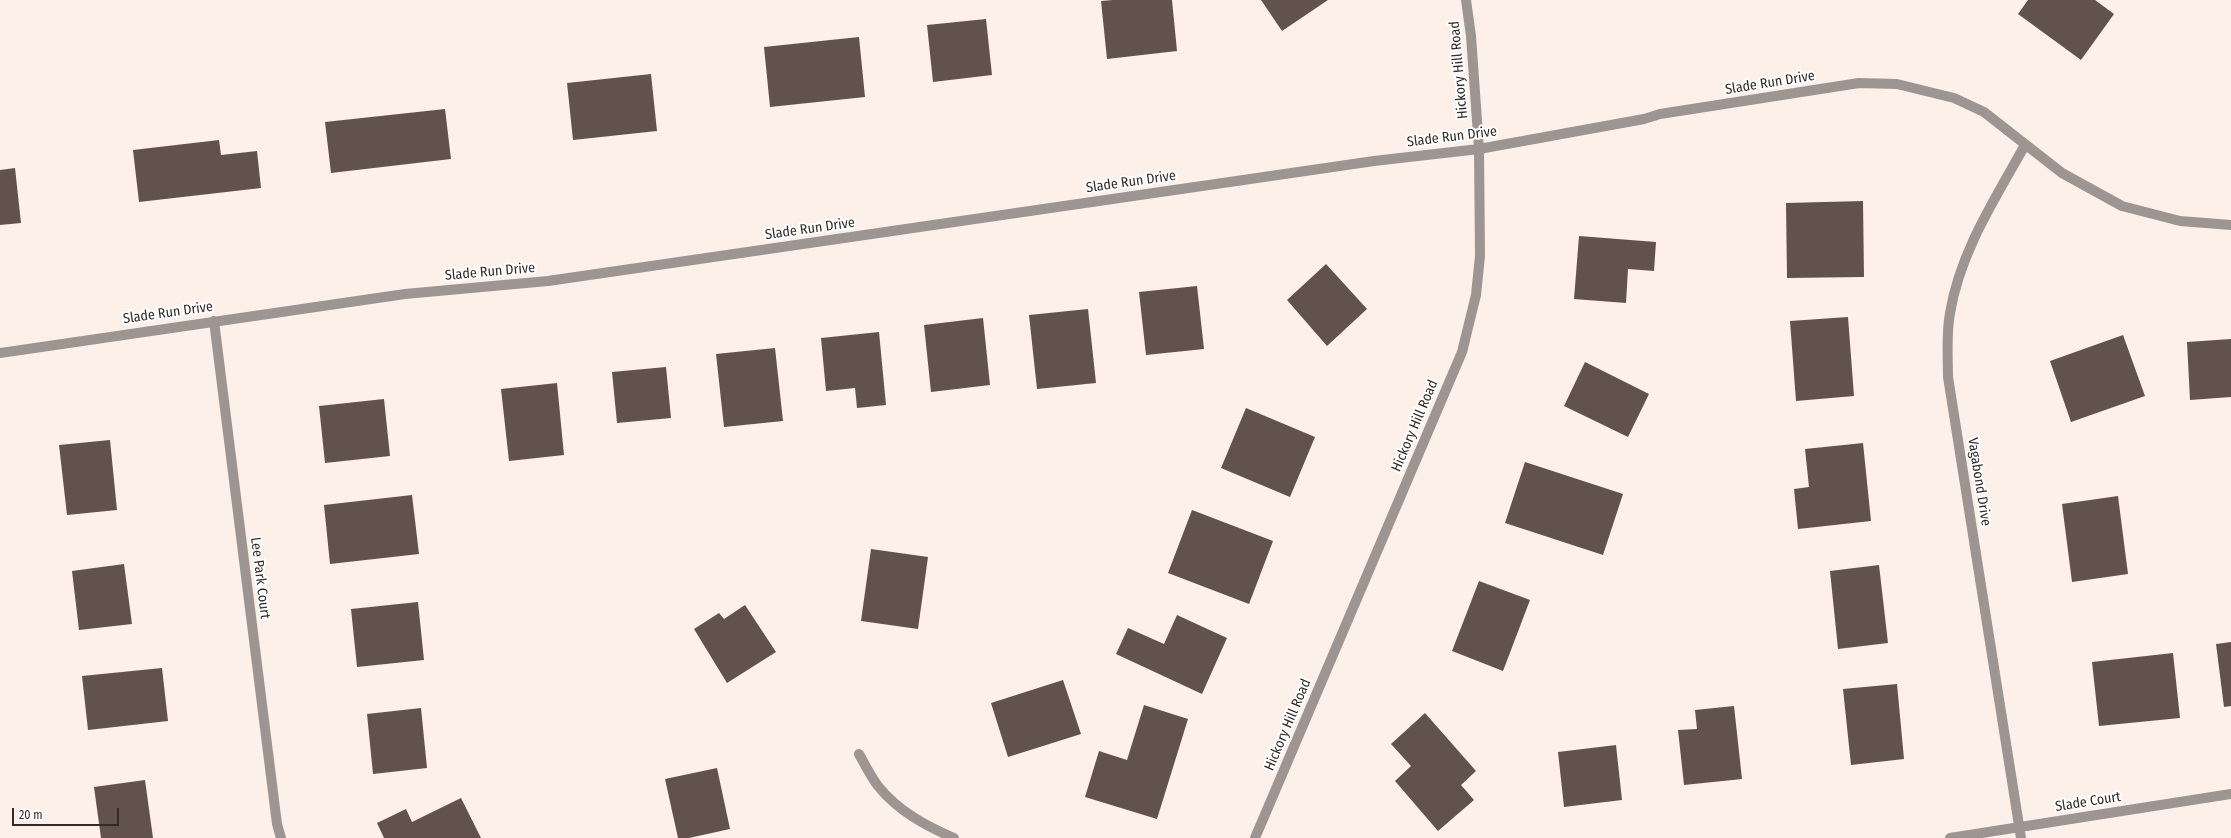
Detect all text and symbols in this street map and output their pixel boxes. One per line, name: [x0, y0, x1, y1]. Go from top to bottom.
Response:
street label: Hickory Hill Road: [1446, 21, 1472, 119]
street label: Slade Run Drive: [1724, 68, 1816, 98]
street label: Slade Run Drive: [1406, 123, 1498, 151]
street label: Slade Run Drive: [1085, 167, 1177, 197]
street label: Slade Run Drive: [764, 214, 856, 244]
street label: Slade Run Drive: [444, 260, 536, 284]
street label: Slade Run Drive: [122, 298, 214, 328]
street label: Hickory Hill Road: [1388, 378, 1442, 474]
street label: Vagabond Drive: [1964, 437, 1994, 527]
street label: Lee Park Court: [247, 536, 273, 620]
street label: Hickory Hill Road: [1261, 677, 1315, 773]
street label: Slade Court: [2054, 789, 2122, 815]
scale bar: [14, 800, 121, 826]
text: 20 m: [19, 808, 43, 822]

